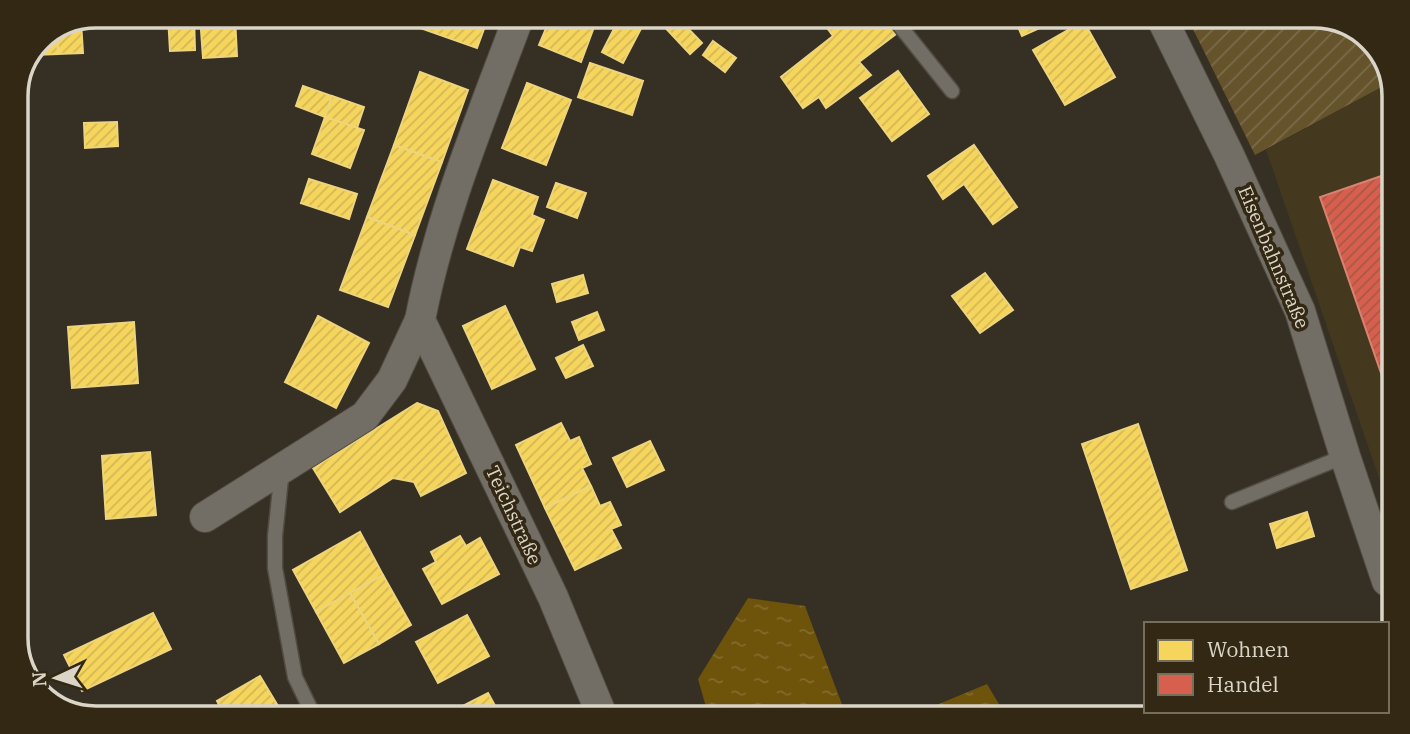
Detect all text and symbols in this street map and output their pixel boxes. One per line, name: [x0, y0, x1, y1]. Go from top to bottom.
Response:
street label: Eisenbahnstraße: [1233, 182, 1315, 332]
street label: Teichstraße: [481, 462, 547, 568]
legend: [1144, 622, 1389, 713]
text: Wohnen: [1207, 635, 1289, 663]
north arrow: [21, 643, 91, 713]
text: Handel: [1207, 670, 1279, 698]
text: N: [27, 671, 52, 688]

